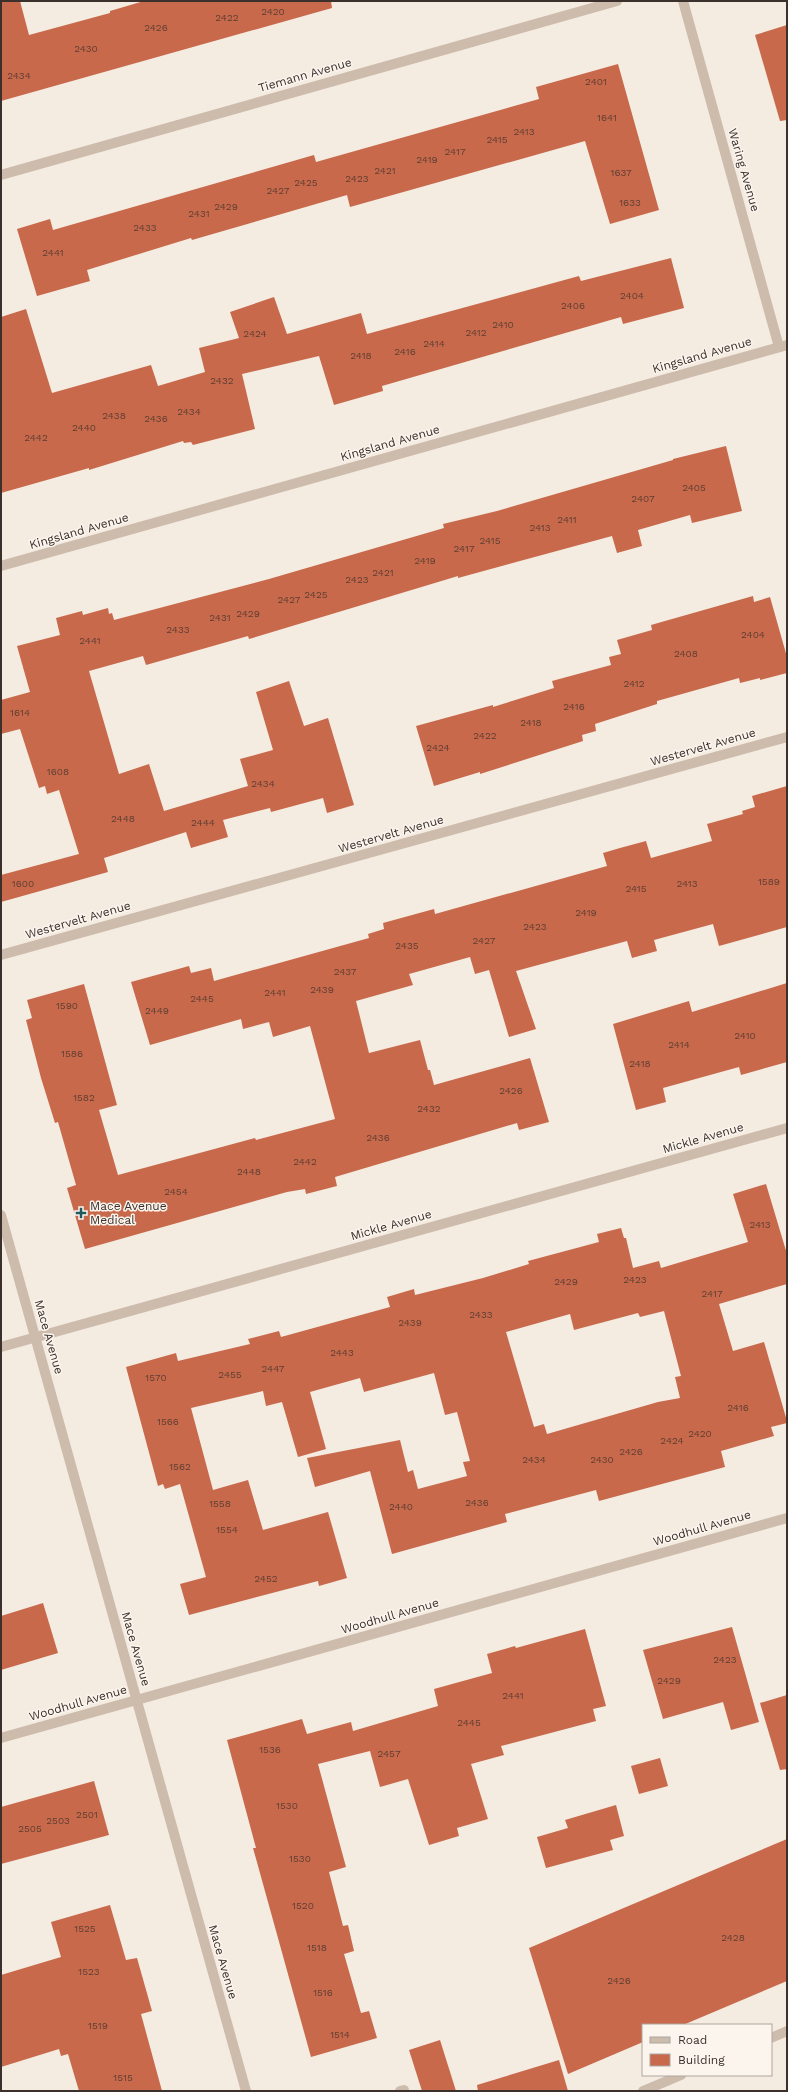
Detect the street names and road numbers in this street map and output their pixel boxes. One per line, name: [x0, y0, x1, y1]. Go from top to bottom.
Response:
street label: Tiemann Avenue: [257, 55, 353, 95]
street label: Waring Avenue: [725, 127, 763, 213]
street label: Kingsland Avenue: [651, 334, 753, 376]
street label: Kingsland Avenue: [339, 422, 441, 464]
street label: Kingsland Avenue: [28, 510, 130, 552]
street label: Westervelt Avenue: [649, 725, 757, 769]
street label: Westervelt Avenue: [337, 812, 445, 856]
street label: Westervelt Avenue: [24, 898, 132, 942]
street label: Mickle Avenue: [661, 1120, 745, 1156]
street label: Mickle Avenue: [349, 1207, 433, 1243]
street label: Mace Avenue: [32, 1298, 66, 1376]
street label: Woodhull Avenue: [652, 1507, 752, 1549]
street label: Woodhull Avenue: [340, 1595, 440, 1637]
street label: Mace Avenue: [119, 1610, 153, 1688]
street label: Woodhull Avenue: [28, 1682, 128, 1724]
street label: Mace Avenue: [206, 1923, 240, 2001]

